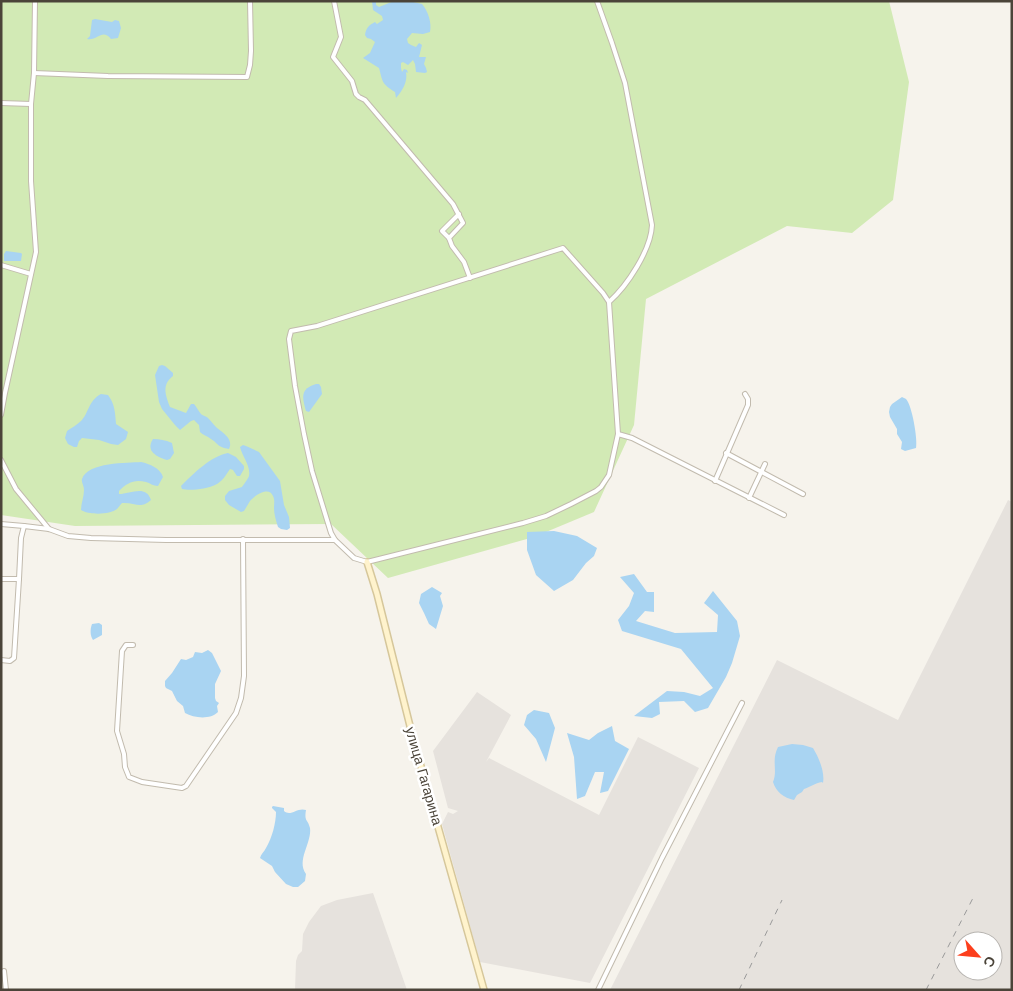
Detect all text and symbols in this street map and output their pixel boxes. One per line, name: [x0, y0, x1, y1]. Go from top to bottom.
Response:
street label: улица Гагарина: [402, 725, 446, 827]
north arrow: [953, 931, 1003, 981]
text: С: [980, 954, 999, 970]

